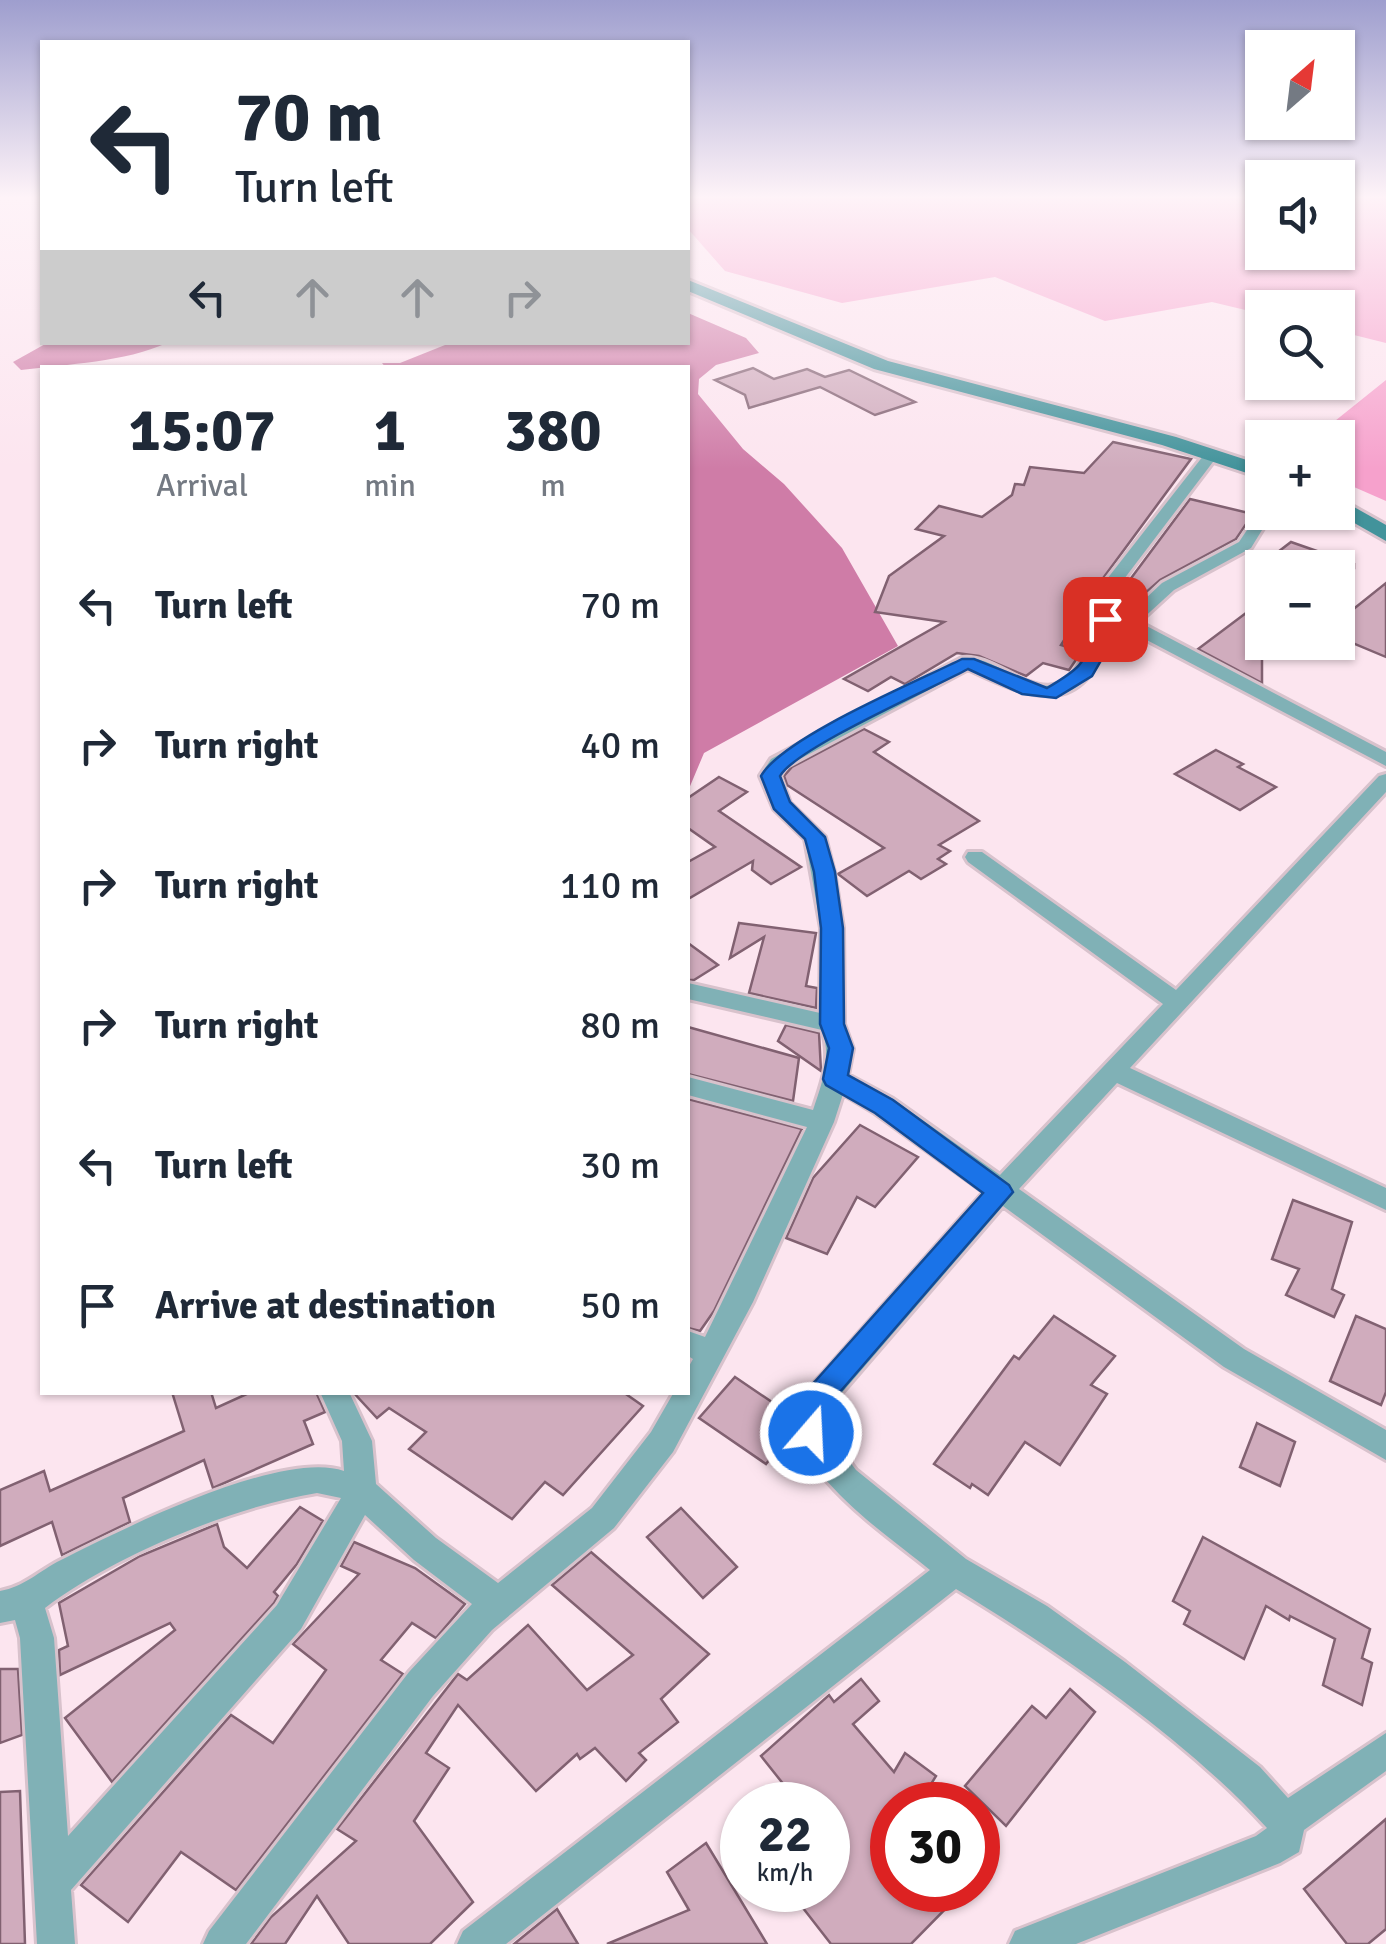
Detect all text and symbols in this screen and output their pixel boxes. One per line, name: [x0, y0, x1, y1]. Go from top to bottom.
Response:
north arrow: [1245, 30, 1355, 140]
map controls: [1245, 30, 1355, 660]
text: 70 m: [235, 74, 383, 160]
icon: left: [70, 80, 200, 210]
text: Turn left: [235, 160, 394, 215]
button: sound: [1245, 160, 1355, 270]
icon: left: [180, 270, 235, 325]
icon: ahead: [285, 270, 340, 325]
icon: ahead: [390, 270, 445, 325]
icon: right: [495, 270, 550, 325]
button: search: [1245, 290, 1355, 400]
text: 15:07: [128, 394, 276, 468]
text: 1: [374, 394, 406, 468]
text: 380: [504, 394, 602, 468]
button: +: [1245, 420, 1355, 530]
text: Arrival: [156, 466, 248, 505]
text: min: [364, 466, 416, 505]
text: m: [540, 466, 566, 505]
button: −: [1245, 550, 1355, 660]
pin: [1063, 577, 1148, 662]
icon: left: [70, 578, 125, 633]
text: Turn left: [155, 582, 293, 629]
text: 70 m: [580, 582, 660, 629]
icon: arrive: [1078, 592, 1133, 647]
icon: right: [70, 718, 125, 773]
text: Turn right: [155, 722, 319, 769]
text: 40 m: [580, 722, 660, 769]
icon: right: [70, 858, 125, 913]
text: Turn right: [155, 862, 319, 909]
text: 110 m: [560, 862, 660, 909]
icon: right: [70, 998, 125, 1053]
text: Turn right: [155, 1002, 319, 1049]
text: 80 m: [580, 1002, 660, 1049]
icon: left: [70, 1138, 125, 1193]
text: Turn left: [155, 1142, 293, 1189]
text: 30 m: [580, 1142, 660, 1189]
icon: arrive: [70, 1278, 125, 1333]
text: Arrive at destination: [155, 1282, 496, 1329]
text: 50 m: [580, 1282, 660, 1329]
position arrow: [759, 1381, 863, 1485]
speed limit sign: 30: [870, 1782, 1000, 1912]
text: 22: [758, 1804, 812, 1866]
text: km/h: [757, 1857, 813, 1888]

